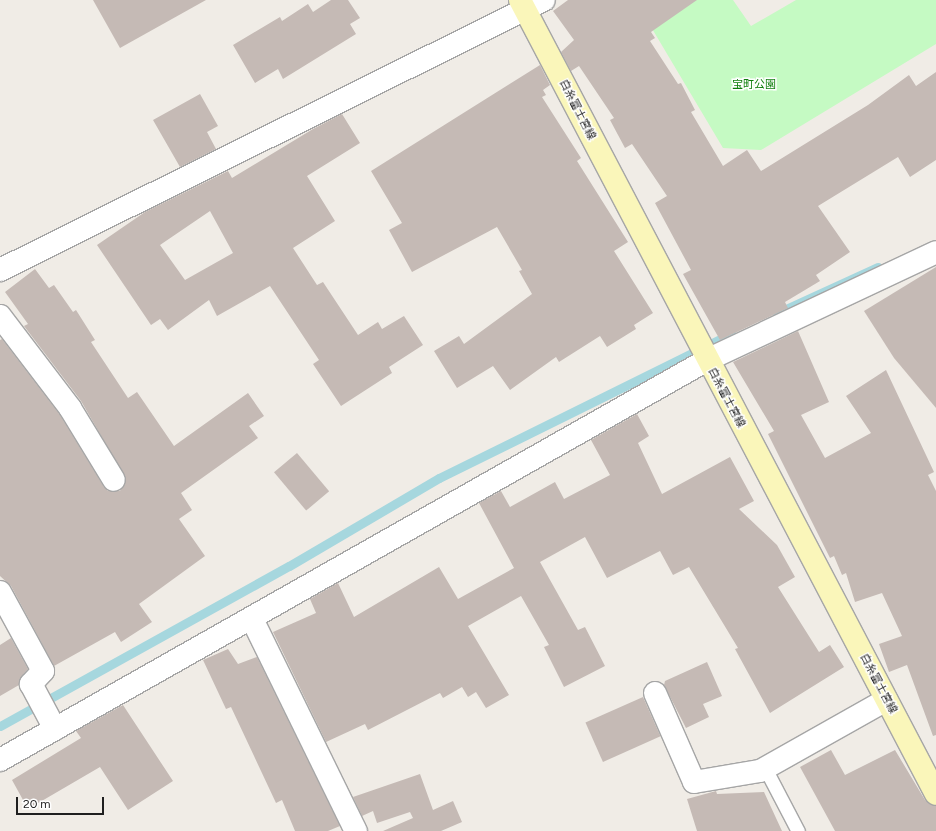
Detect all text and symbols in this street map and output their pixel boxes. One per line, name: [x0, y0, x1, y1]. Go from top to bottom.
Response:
street label: 白糸富士宮線: [556, 78, 598, 142]
park label: 宝町公園: [732, 78, 776, 92]
street label: 白糸富士宮線: [705, 366, 747, 430]
street label: 白糸富士宮線: [857, 652, 899, 716]
scale bar: [18, 789, 106, 815]
text: 20 m: [23, 797, 51, 811]

